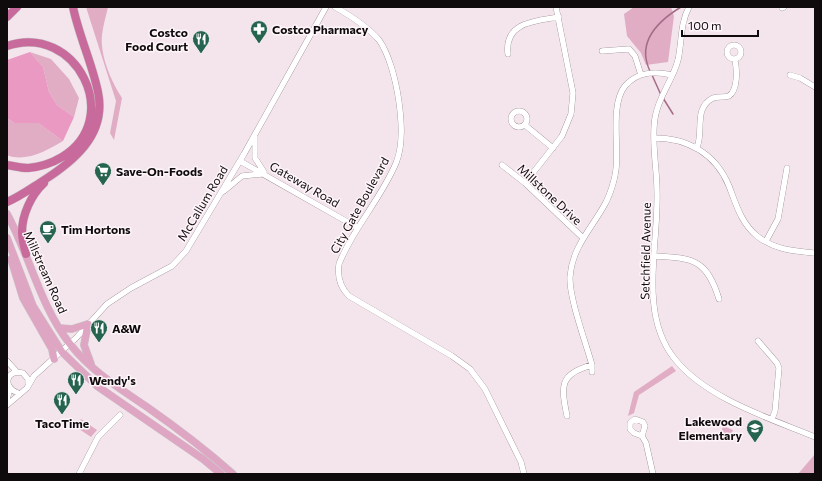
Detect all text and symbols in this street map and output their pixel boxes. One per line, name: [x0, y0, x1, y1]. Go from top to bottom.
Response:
scale bar: [682, 12, 758, 38]
text: 100 m: [688, 18, 722, 32]
pharmacy icon: Costco Pharmacy: [249, 19, 269, 44]
place label: Costco Pharmacy: [272, 22, 369, 36]
place label: Costco Food Court: [125, 25, 188, 53]
restaurant icon: Costco Food Court: [191, 29, 211, 54]
street label: City Gate Boulevard: [327, 154, 391, 256]
street label: Gateway Road: [268, 158, 342, 210]
supermarket icon: Save-On-Foods: [93, 161, 113, 186]
street label: Millstone Drive: [515, 161, 585, 227]
street label: McCallum Road: [174, 163, 230, 243]
place label: Save-On-Foods: [116, 164, 203, 178]
street label: Setchfield Avenue: [637, 202, 653, 300]
cafe icon: Tim Hortons: [38, 219, 58, 244]
place label: Tim Hortons: [61, 222, 131, 236]
street label: Millstream Road: [22, 228, 71, 316]
restaurant icon: A&W: [89, 318, 109, 343]
place label: A&W: [112, 321, 142, 335]
restaurant icon: Wendy's: [66, 370, 86, 395]
place label: Wendy's: [89, 373, 136, 387]
restaurant icon: TacoTime: [52, 390, 72, 415]
place label: Lakewood Elementary: [679, 414, 742, 442]
place label: TacoTime: [35, 416, 89, 430]
school or university icon: Lakewood Elementary: [745, 418, 765, 443]

